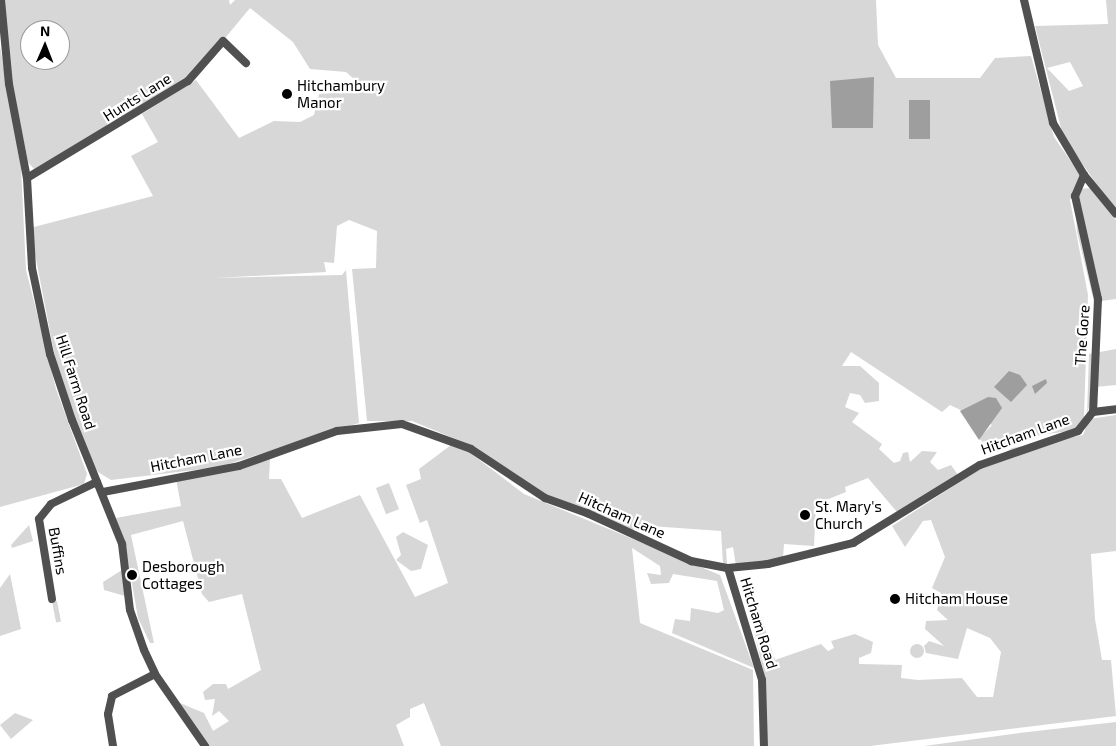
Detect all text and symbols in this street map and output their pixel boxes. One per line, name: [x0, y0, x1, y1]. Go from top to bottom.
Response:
north arrow: [20, 20, 70, 70]
text: N: [40, 22, 50, 39]
street label: Hunts Lane: [100, 69, 174, 125]
place label: Hitchambury Manor: [297, 76, 385, 111]
marker: Hitchambury Manor: [281, 88, 293, 100]
street label: The Gore: [1071, 304, 1093, 366]
street label: Hill Farm Road: [52, 332, 100, 432]
street label: Hitcham Lane: [978, 410, 1072, 458]
street label: Hitcham Lane: [149, 440, 243, 476]
street label: Hitcham Lane: [576, 488, 668, 542]
place label: St. Mary's Church: [815, 497, 882, 532]
marker: St. Mary's Church: [799, 509, 811, 521]
street label: Buffins: [45, 526, 71, 576]
place label: Desborough Cottages: [142, 557, 225, 592]
marker: Desborough Cottages: [126, 569, 138, 581]
street label: Hitcham Road: [737, 575, 781, 671]
place label: Hitcham House: [905, 590, 1008, 608]
marker: Hitcham House: [889, 593, 901, 605]

